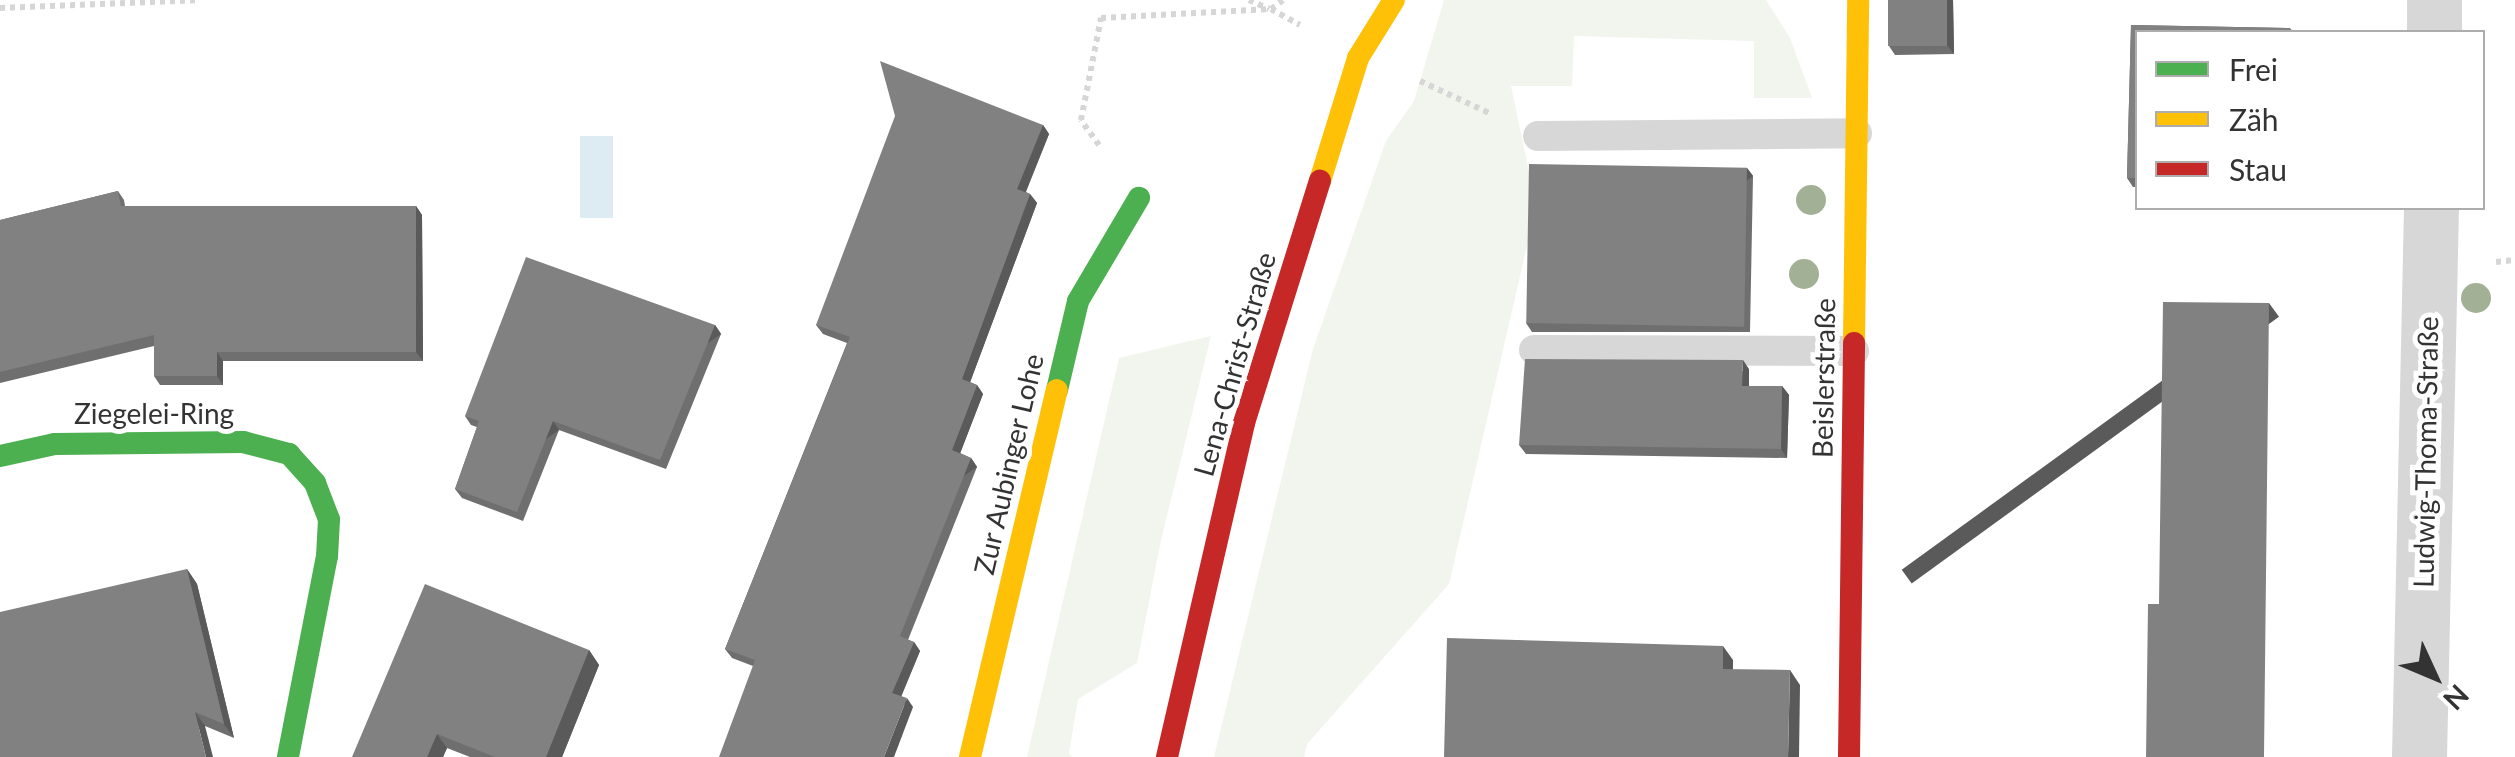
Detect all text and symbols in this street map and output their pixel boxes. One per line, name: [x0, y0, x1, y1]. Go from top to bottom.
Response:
legend: [2135, 30, 2485, 210]
text: Frei: [2229, 51, 2278, 87]
text: Zäh: [2229, 101, 2279, 137]
text: Stau: [2229, 151, 2287, 187]
street label: Lena-Christ-Straße: [1186, 248, 1282, 480]
street label: Beislerstraße: [1805, 298, 1841, 458]
street label: Ludwig-Thoma-Straße: [2406, 316, 2444, 588]
street label: Zur Aubinger Lohe: [966, 349, 1050, 579]
street label: Ziegelei-Ring: [74, 396, 234, 430]
north arrow: [2385, 627, 2485, 727]
text: N: [2437, 678, 2476, 717]

